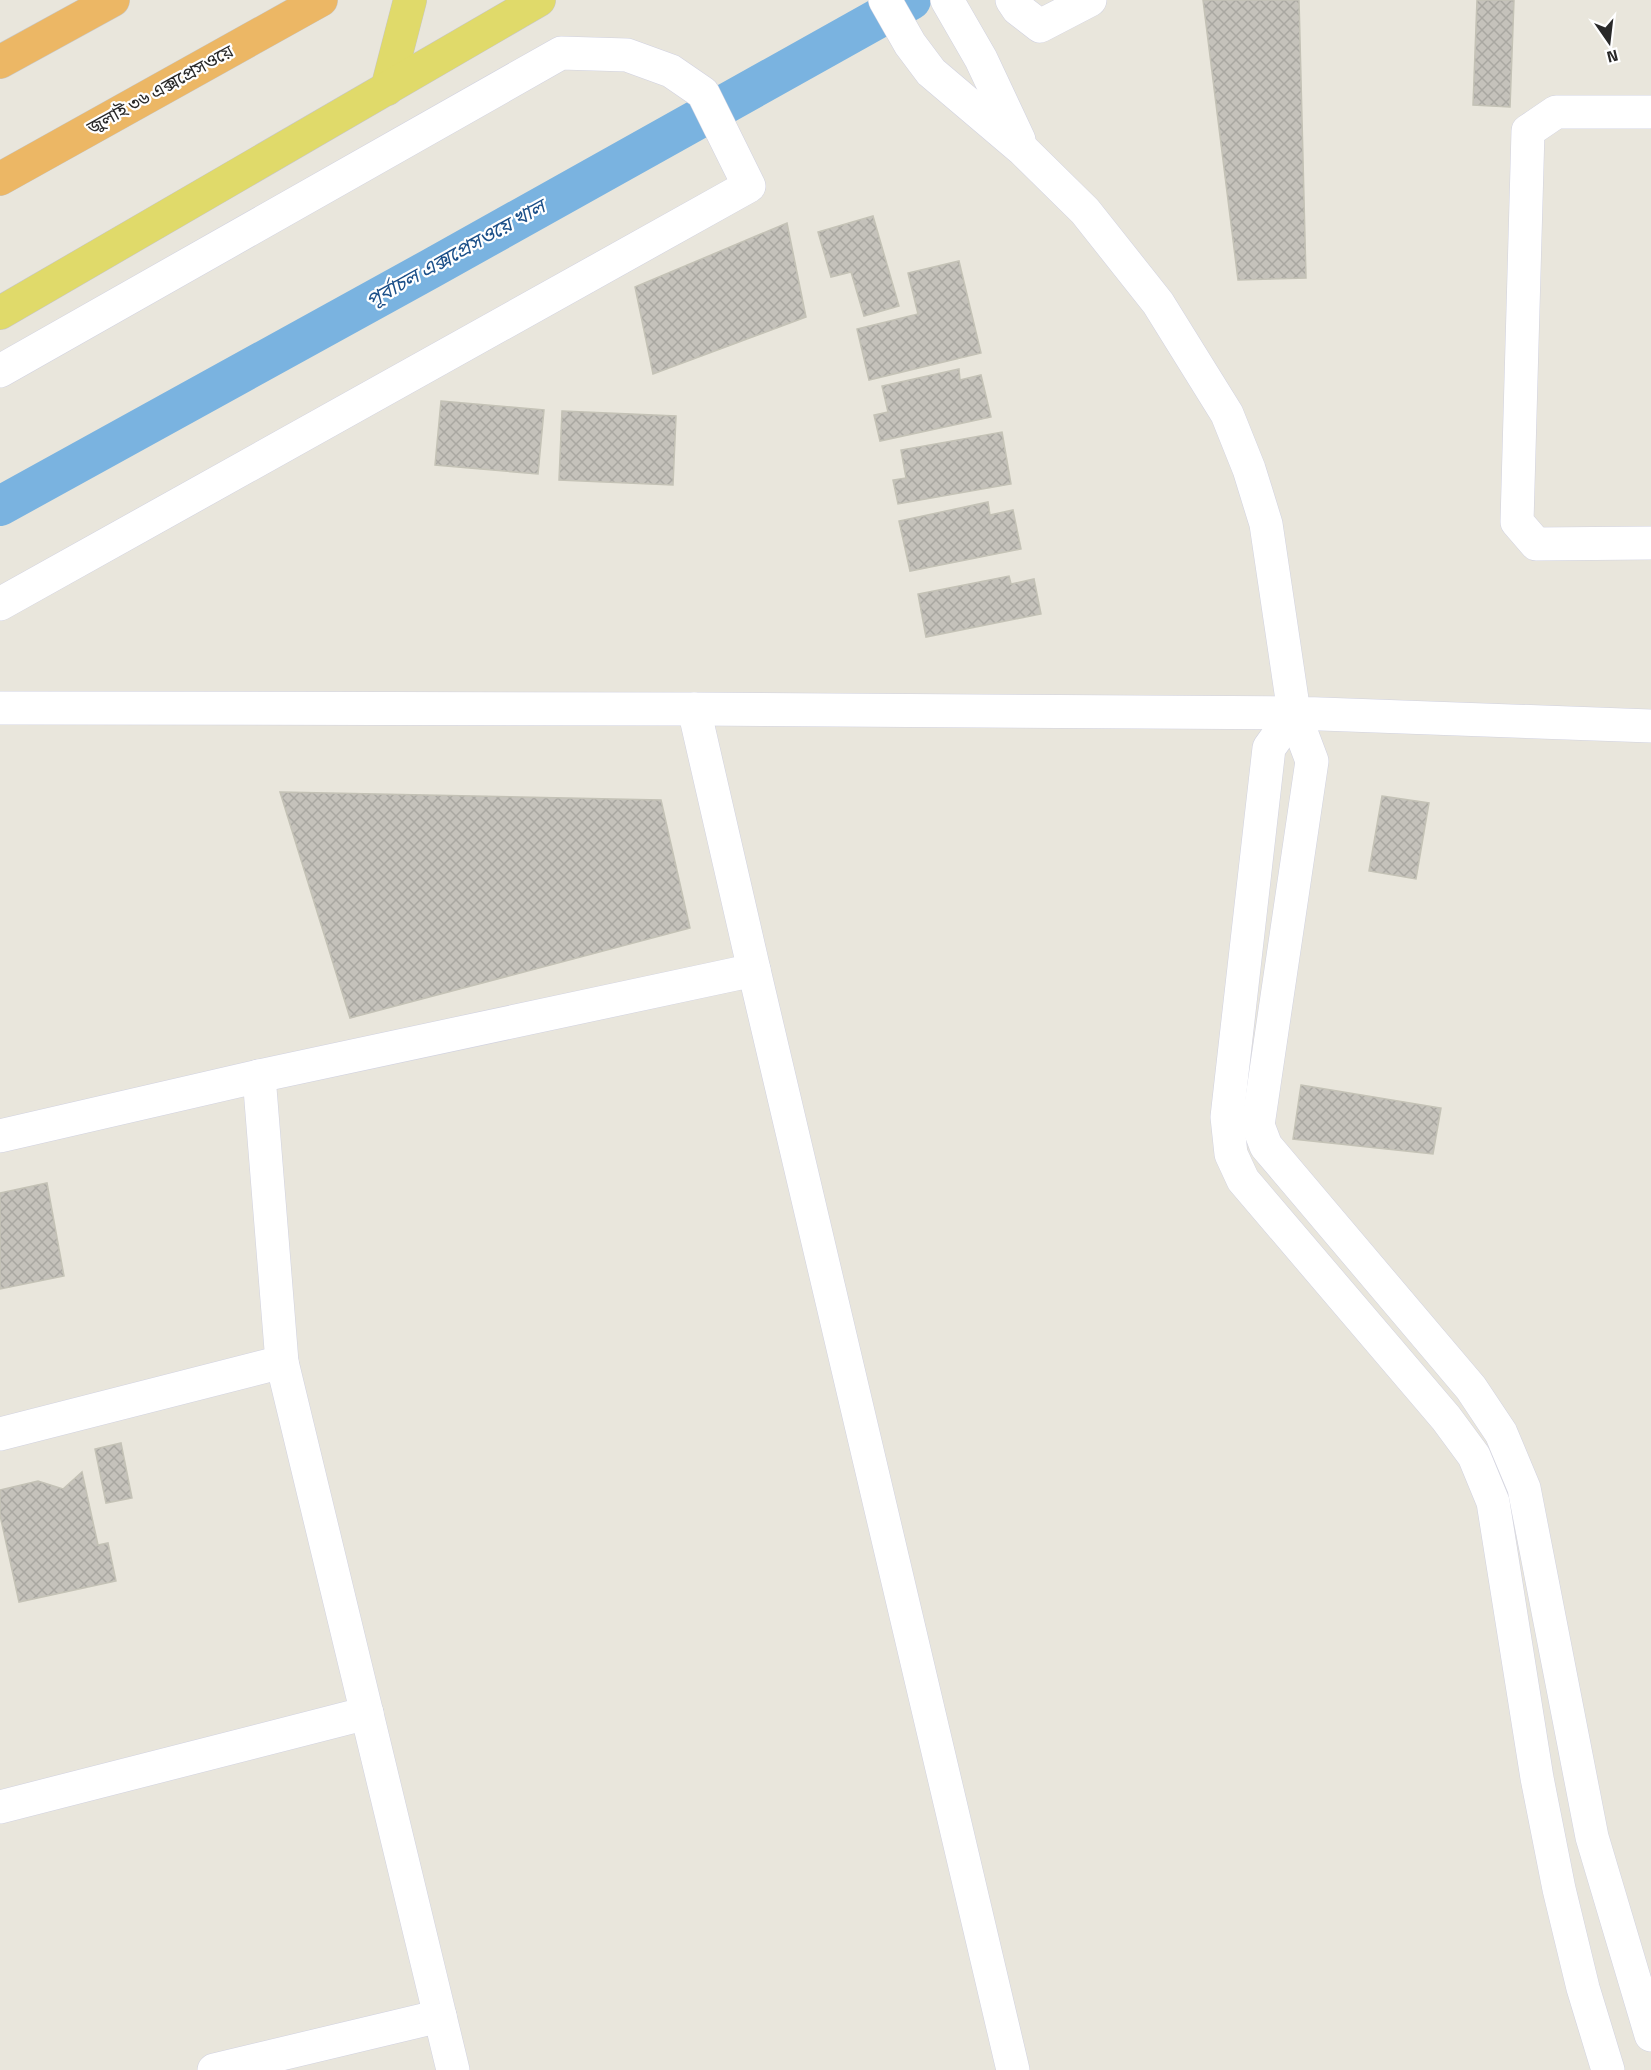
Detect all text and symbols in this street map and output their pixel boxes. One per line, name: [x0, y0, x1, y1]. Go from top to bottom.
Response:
north arrow: [1579, 12, 1639, 72]
street label: জুলাই ৩৬ এক্সপ্রেসওয়ে: [81, 37, 239, 141]
text: N: [1604, 44, 1621, 70]
water label: পূর্বাচল এক্সপ্রেসওয়ে খাল: [360, 189, 553, 315]

